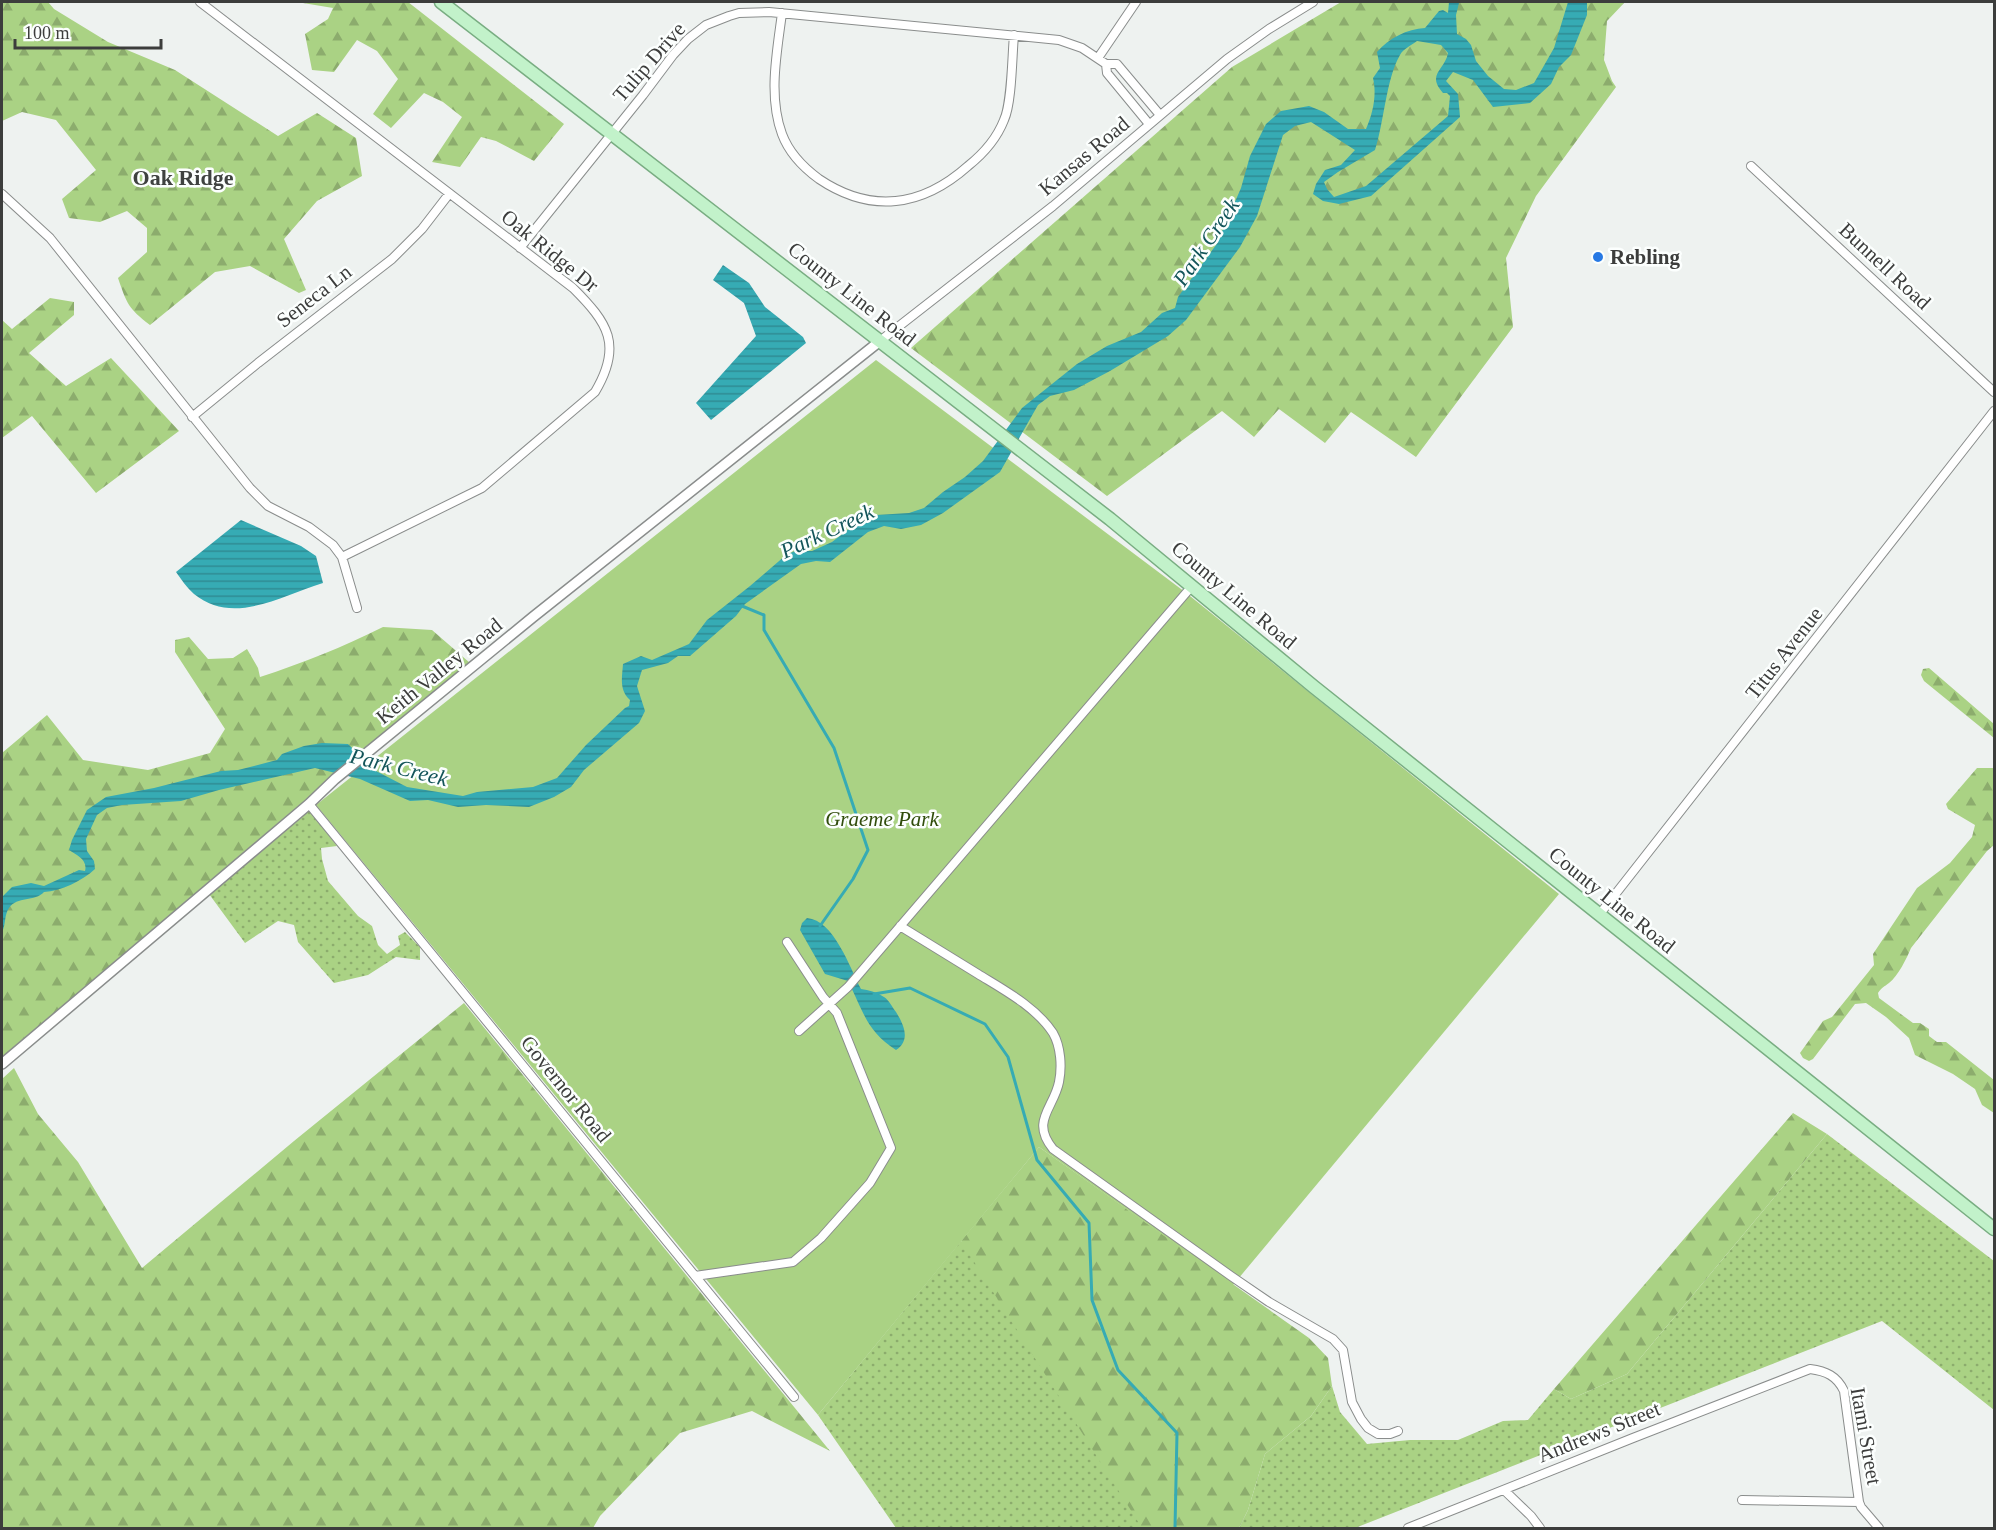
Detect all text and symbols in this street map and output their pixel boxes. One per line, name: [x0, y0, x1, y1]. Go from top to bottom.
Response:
scale bar: [15, 12, 160, 50]
street label: Tulip Drive: [608, 17, 690, 107]
text: 100 m: [24, 23, 70, 43]
street label: Kansas Road: [1034, 111, 1134, 201]
district label: Oak Ridge: [133, 165, 234, 190]
water label: Park Creek: [1167, 193, 1245, 291]
street label: Oak Ridge Dr: [497, 205, 603, 297]
street label: Bunnell Road: [1834, 218, 1936, 315]
street label: County Line Road: [783, 237, 921, 352]
place label: Rebling: [1610, 245, 1681, 269]
marker: Rebling: [1591, 250, 1605, 264]
street label: Seneca Ln: [272, 259, 356, 333]
water label: Park Creek: [776, 498, 879, 564]
street label: County Line Road: [1167, 536, 1302, 654]
street label: Titus Avenue: [1741, 602, 1827, 704]
street label: Keith Valley Road: [371, 613, 507, 729]
water label: Park Creek: [346, 743, 452, 792]
park label: Graeme Park: [825, 807, 940, 831]
street label: County Line Road: [1544, 842, 1680, 958]
street label: Governor Road: [516, 1031, 617, 1147]
street label: Itami Street: [1846, 1385, 1886, 1487]
street label: Andrews Street: [1534, 1396, 1664, 1467]

